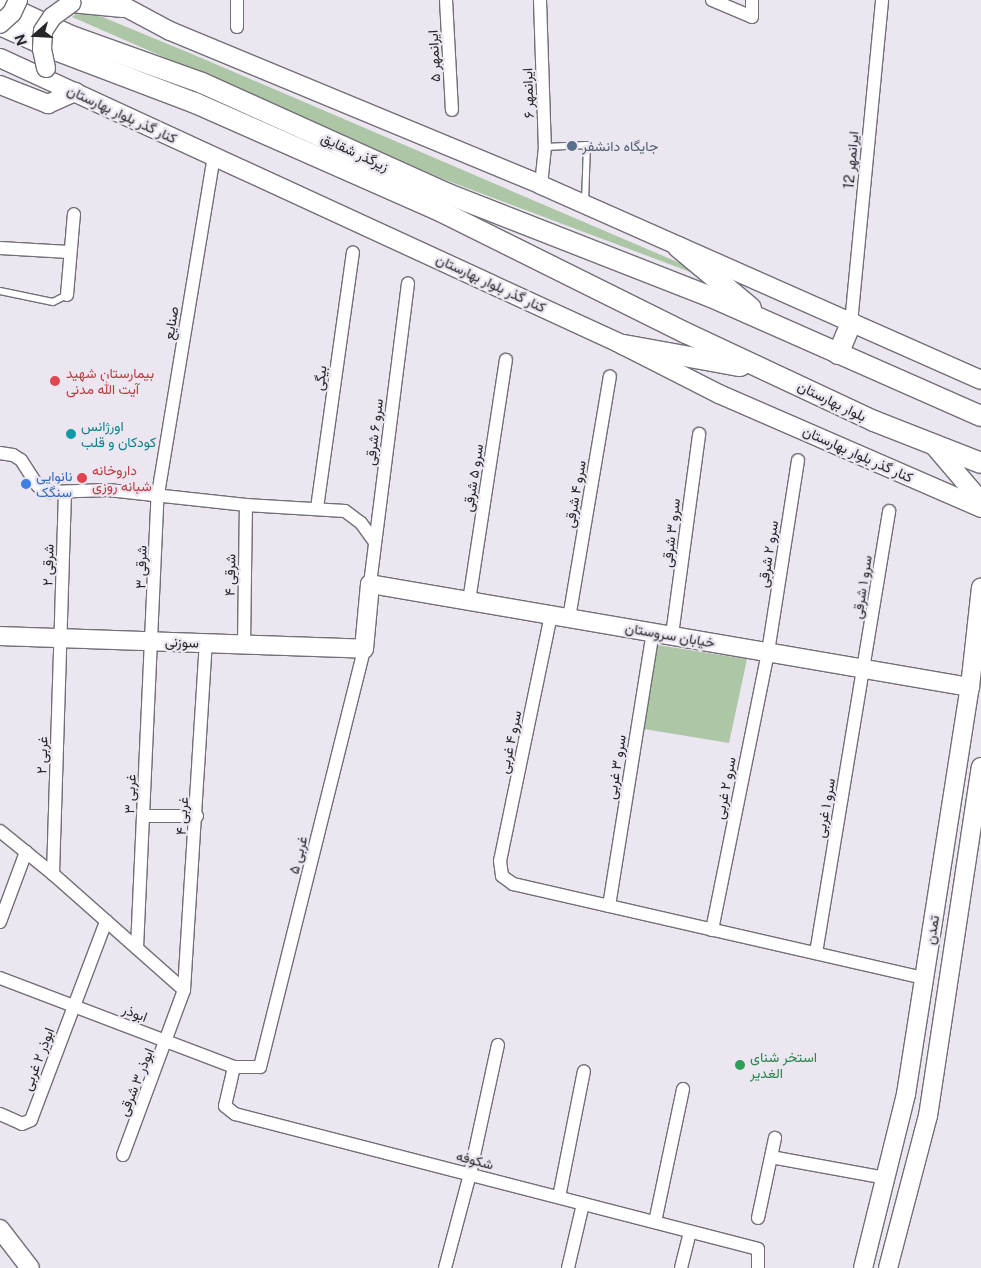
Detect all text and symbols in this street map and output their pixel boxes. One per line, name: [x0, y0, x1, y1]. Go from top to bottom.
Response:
north arrow: [10, 10, 60, 60]
street label: ایرانمهر ۵: [424, 30, 444, 82]
text: N: [11, 32, 30, 48]
street label: ایرانمهر ۶: [519, 68, 537, 118]
street label: کنار گذر بلوار بهارستان: [65, 81, 179, 147]
street label: زیرگذر شقایق: [319, 129, 391, 175]
street label: ایرانمهر 12: [840, 131, 862, 189]
place label: جایگاه دانشفر: [582, 138, 658, 154]
marker: جایگاه دانشفر: [566, 140, 578, 152]
street label: کنار گذر بلوار بهارستان: [434, 250, 548, 316]
street label: صنایع: [160, 305, 182, 341]
street label: بیگی: [310, 364, 330, 392]
place label: بیمارستان شهید آیت الله مدنی: [66, 365, 154, 398]
marker: بیمارستان شهید آیت الله مدنی: [48, 374, 62, 388]
street label: بلوار بهارستان: [795, 377, 869, 425]
street label: سرو ۶ شرقی: [362, 398, 386, 466]
place label: اورژانس کودکان و قلب: [81, 418, 156, 451]
street label: کنار گذر بلوار بهارستان: [800, 422, 916, 486]
marker: اورژانس کودکان و قلب: [65, 428, 77, 440]
street label: سرو ۵ شرقی: [459, 443, 487, 513]
street label: سرو ۴ شرقی: [561, 459, 589, 529]
place label: داروخانه شبانه روزی: [92, 462, 152, 494]
place label: نانوایی سنگک: [36, 468, 72, 501]
marker: داروخانه شبانه روزی: [76, 472, 88, 484]
marker: نانوایی سنگک: [20, 478, 32, 490]
street label: سرو ۳ شرقی: [658, 498, 684, 568]
street label: سرو ۲ شرقی: [754, 519, 782, 589]
street label: شرقی ۲: [39, 544, 57, 586]
street label: شرقی ۳: [132, 545, 150, 589]
street label: شرقی ۴: [221, 554, 239, 596]
street label: سرو ۱ شرقی: [849, 554, 875, 620]
street label: خیابان سروستان: [624, 619, 716, 651]
street label: سوزنی: [165, 633, 199, 651]
street label: سرو ۴ غربی: [495, 709, 525, 775]
street label: سرو ۳ غربی: [603, 733, 629, 801]
street label: غربی ۲: [33, 736, 51, 774]
street label: سرو ۲ غربی: [711, 755, 739, 821]
street label: غربی ۳: [121, 774, 139, 814]
street label: سرو ۱ غربی: [812, 777, 838, 839]
street label: غربی ۴: [172, 796, 192, 836]
street label: غربی ۵: [285, 834, 311, 876]
street label: تمدن: [921, 914, 943, 946]
street label: ابوذر: [120, 1001, 150, 1025]
street label: ابوذر ۲ غربی: [18, 1025, 58, 1093]
street label: ابوذر ۳ شرقی: [115, 1045, 157, 1119]
place label: استخر شنای الغدیر: [750, 1049, 817, 1082]
marker: استخر شنای الغدیر: [734, 1059, 746, 1071]
street label: شکوفه: [454, 1147, 496, 1173]

